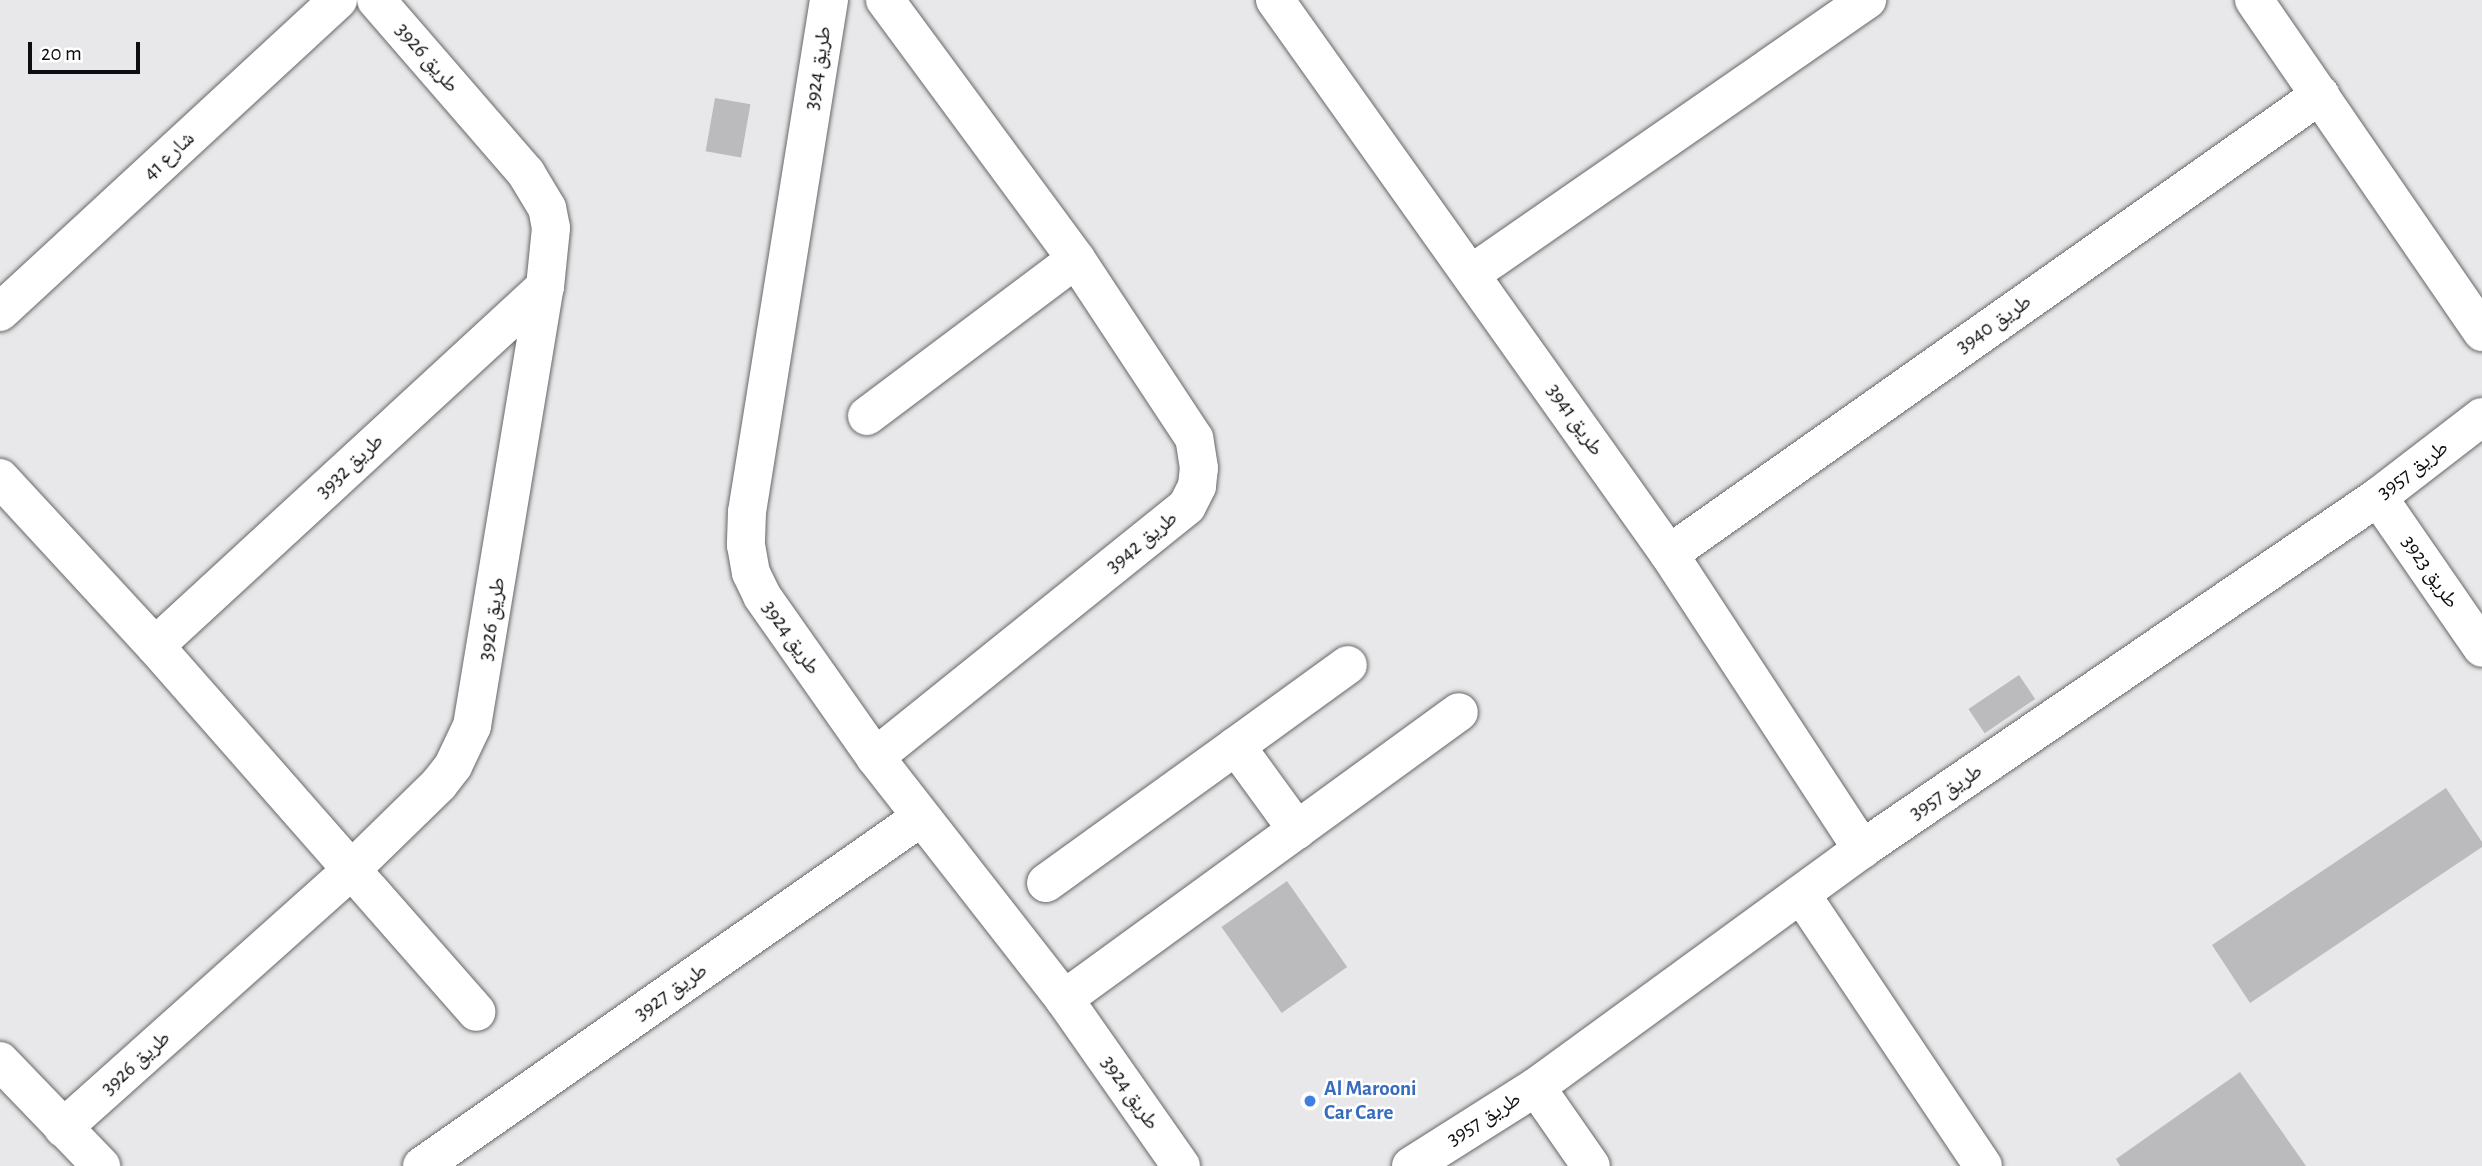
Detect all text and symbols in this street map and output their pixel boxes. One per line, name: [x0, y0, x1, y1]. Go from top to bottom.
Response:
street label: طريق 3926: [390, 18, 464, 98]
street label: طريق 3924: [799, 24, 837, 112]
scale bar: [32, 28, 144, 72]
text: 20 m: [41, 43, 82, 64]
street label: شارع 41: [138, 126, 200, 186]
street label: طريق 3940: [1951, 289, 2037, 359]
street label: طريق 3941: [1541, 379, 1609, 461]
street label: طريق 3932: [311, 428, 389, 504]
street label: طريق 3957: [2372, 435, 2454, 505]
street label: طريق 3942: [1101, 506, 1183, 578]
street label: طريق 3923: [2396, 531, 2464, 613]
street label: طريق 3926: [473, 575, 511, 663]
street label: طريق 3924: [756, 596, 826, 680]
street label: طريق 3957: [1905, 758, 1987, 826]
street label: طريق 3927: [630, 958, 712, 1026]
street label: طريق 3926: [96, 1025, 176, 1101]
street label: طريق 3924: [1095, 1051, 1165, 1135]
place label: Al Marooni Car Care: [1324, 1076, 1417, 1126]
street label: طريق 3957: [1442, 1086, 1526, 1152]
marker: Al Marooni Car Care: [1302, 1093, 1318, 1109]

